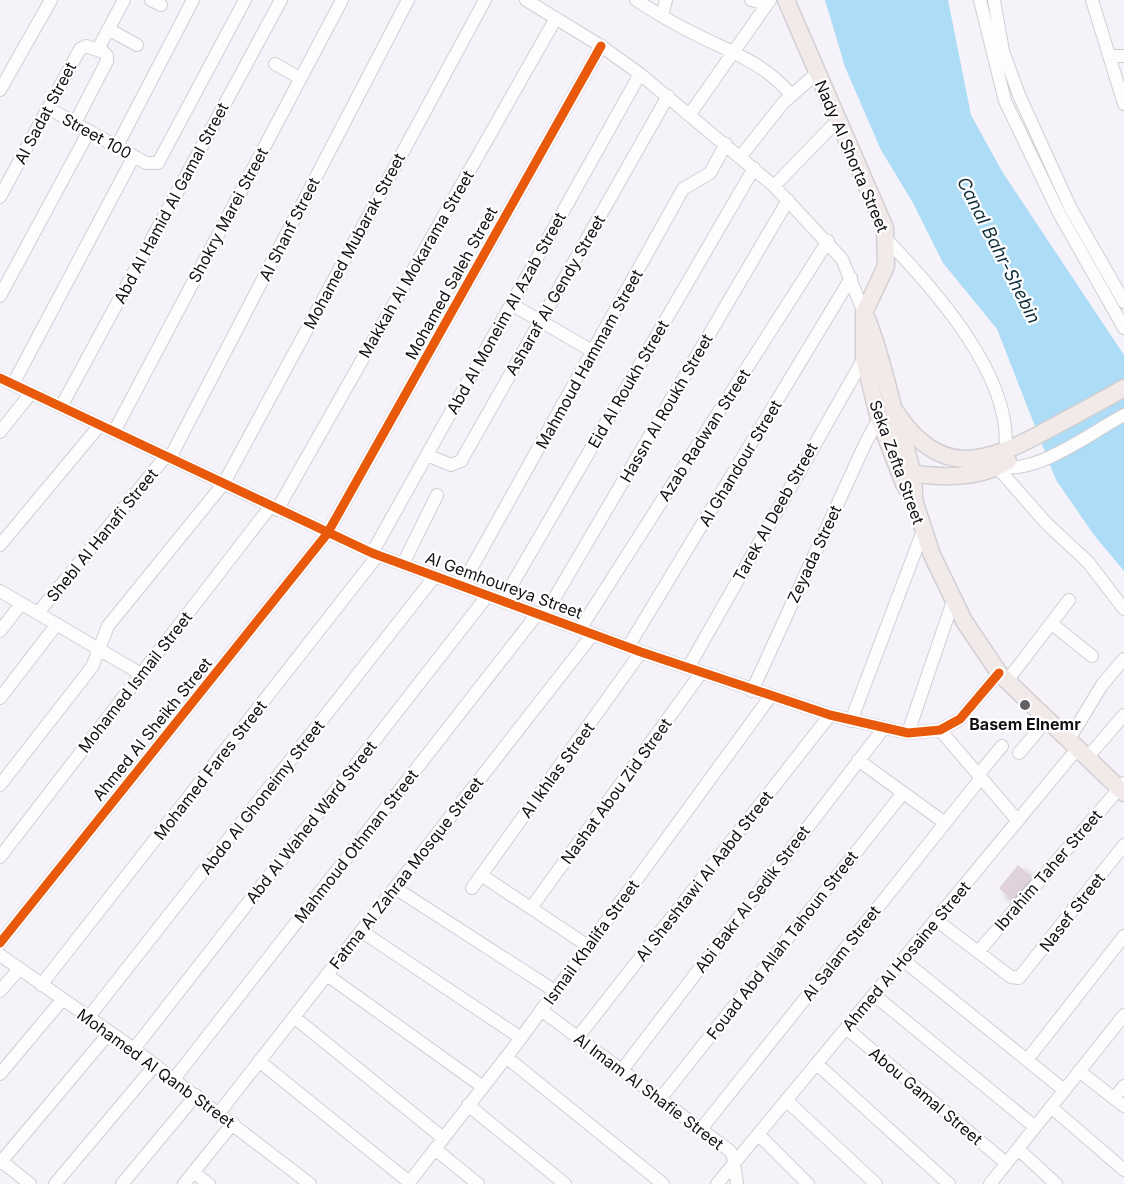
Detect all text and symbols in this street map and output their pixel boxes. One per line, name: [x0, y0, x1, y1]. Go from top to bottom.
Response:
street label: Al Sadat Street: [10, 59, 80, 167]
street label: Nady Al Shorta Street: [811, 77, 893, 235]
street label: Abd Al Hamid Al Gamal Street: [109, 99, 233, 307]
street label: Street 100: [59, 109, 135, 163]
street label: Shokry Marei Street: [184, 144, 272, 286]
street label: Mohamed Mubarak Street: [299, 150, 409, 332]
street label: Makkah Al Mokarama Street: [354, 167, 478, 361]
water label: Canal Bahr-Shebin: [953, 173, 1045, 327]
street label: Al Shanf Street: [254, 174, 324, 284]
street label: Mohamed Saleh Street: [401, 203, 501, 363]
street label: Abd Al Moneim Al Azab Street: [442, 209, 570, 417]
street label: Asharaf Al Gendy Street: [501, 211, 609, 379]
street label: Mahmoud Hammam Street: [531, 266, 647, 452]
street label: Eid Al Roukh Street: [583, 317, 673, 451]
street label: Hassn Al Roukh Street: [615, 330, 717, 486]
street label: Azab Radwan Street: [654, 365, 754, 505]
street label: Al Ghandour Street: [694, 396, 786, 530]
street label: Seka Zefta Street: [865, 397, 929, 527]
street label: Tarek Al Deeb Street: [729, 439, 821, 585]
street label: Shebl Al Hanafi Street: [42, 464, 162, 606]
street label: Zeyada Street: [783, 502, 845, 606]
street label: Al Gemhoureya Street: [423, 547, 585, 623]
street label: Mohamed Ismail Street: [74, 608, 196, 756]
street label: Ahmed Al Sheikh Street: [88, 653, 216, 805]
street label: Mohamed Fares Street: [149, 696, 271, 844]
marker: Basem Elnemr: [1018, 698, 1032, 712]
street label: Nashat Abou Zid Street: [556, 714, 676, 868]
place label: Basem Elnemr: [969, 714, 1081, 734]
street label: Abdo Al Ghoneimy Street: [196, 716, 328, 878]
street label: Al Ikhlas Street: [516, 718, 598, 822]
street label: Abd Al Wahed Ward Street: [241, 737, 381, 907]
street label: Mahmoud Othman Street: [290, 765, 422, 927]
street label: Fatma Al Zahraa Mosque Street: [325, 773, 487, 973]
street label: Al Sheshtawi Al Aabd Street: [631, 787, 777, 965]
street label: Ibrahim Taher Street: [990, 805, 1106, 935]
street label: Abi Bakr Al Sedik Street: [690, 821, 814, 977]
street label: Fouad Abd Allah Tahoun Street: [702, 847, 862, 1043]
street label: Nasef Street: [1035, 869, 1109, 955]
street label: Ismail Khalifa Street: [539, 876, 643, 1008]
street label: Ahmed Al Hosaine Street: [838, 877, 974, 1035]
street label: Al Salam Street: [798, 901, 884, 1005]
street label: Mohamed Al Qanb Street: [73, 1004, 239, 1132]
street label: Al Imam Al Shafie Street: [570, 1028, 728, 1154]
street label: Abou Gamal Street: [865, 1043, 987, 1149]

